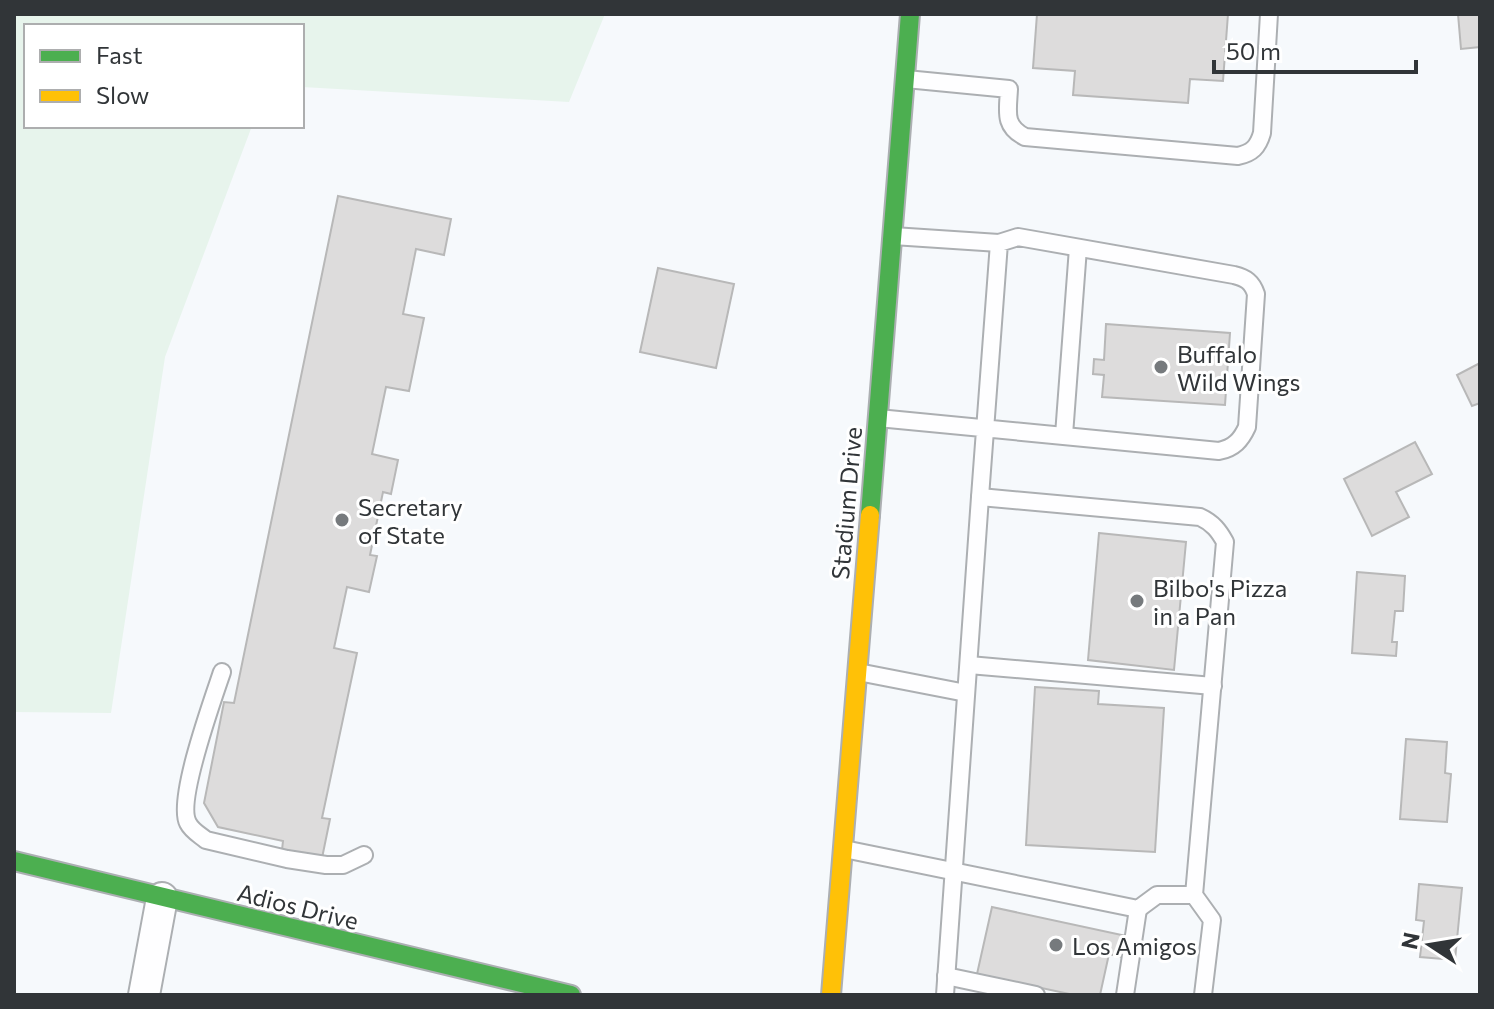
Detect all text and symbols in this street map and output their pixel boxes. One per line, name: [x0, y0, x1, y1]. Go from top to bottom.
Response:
legend: [24, 24, 304, 128]
scale bar: [1214, 24, 1416, 74]
text: 50 m: [1226, 36, 1281, 65]
text: Fast: [96, 40, 143, 69]
text: Slow: [96, 80, 149, 109]
place label: Buffalo Wild Wings: [1177, 339, 1301, 396]
marker: Buffalo Wild Wings: [1152, 358, 1170, 376]
street label: Stadium Drive: [825, 425, 867, 581]
place label: Secretary of State: [358, 492, 463, 549]
marker: Secretary of State: [333, 511, 351, 529]
place label: Bilbo's Pizza in a Pan: [1153, 573, 1287, 630]
marker: Bilbo's Pizza in a Pan: [1128, 592, 1146, 610]
street label: Adios Drive: [235, 877, 361, 935]
north arrow: [1390, 905, 1470, 985]
text: N: [1395, 930, 1425, 952]
place label: Los Amigos: [1072, 931, 1197, 960]
marker: Los Amigos: [1047, 936, 1065, 954]

